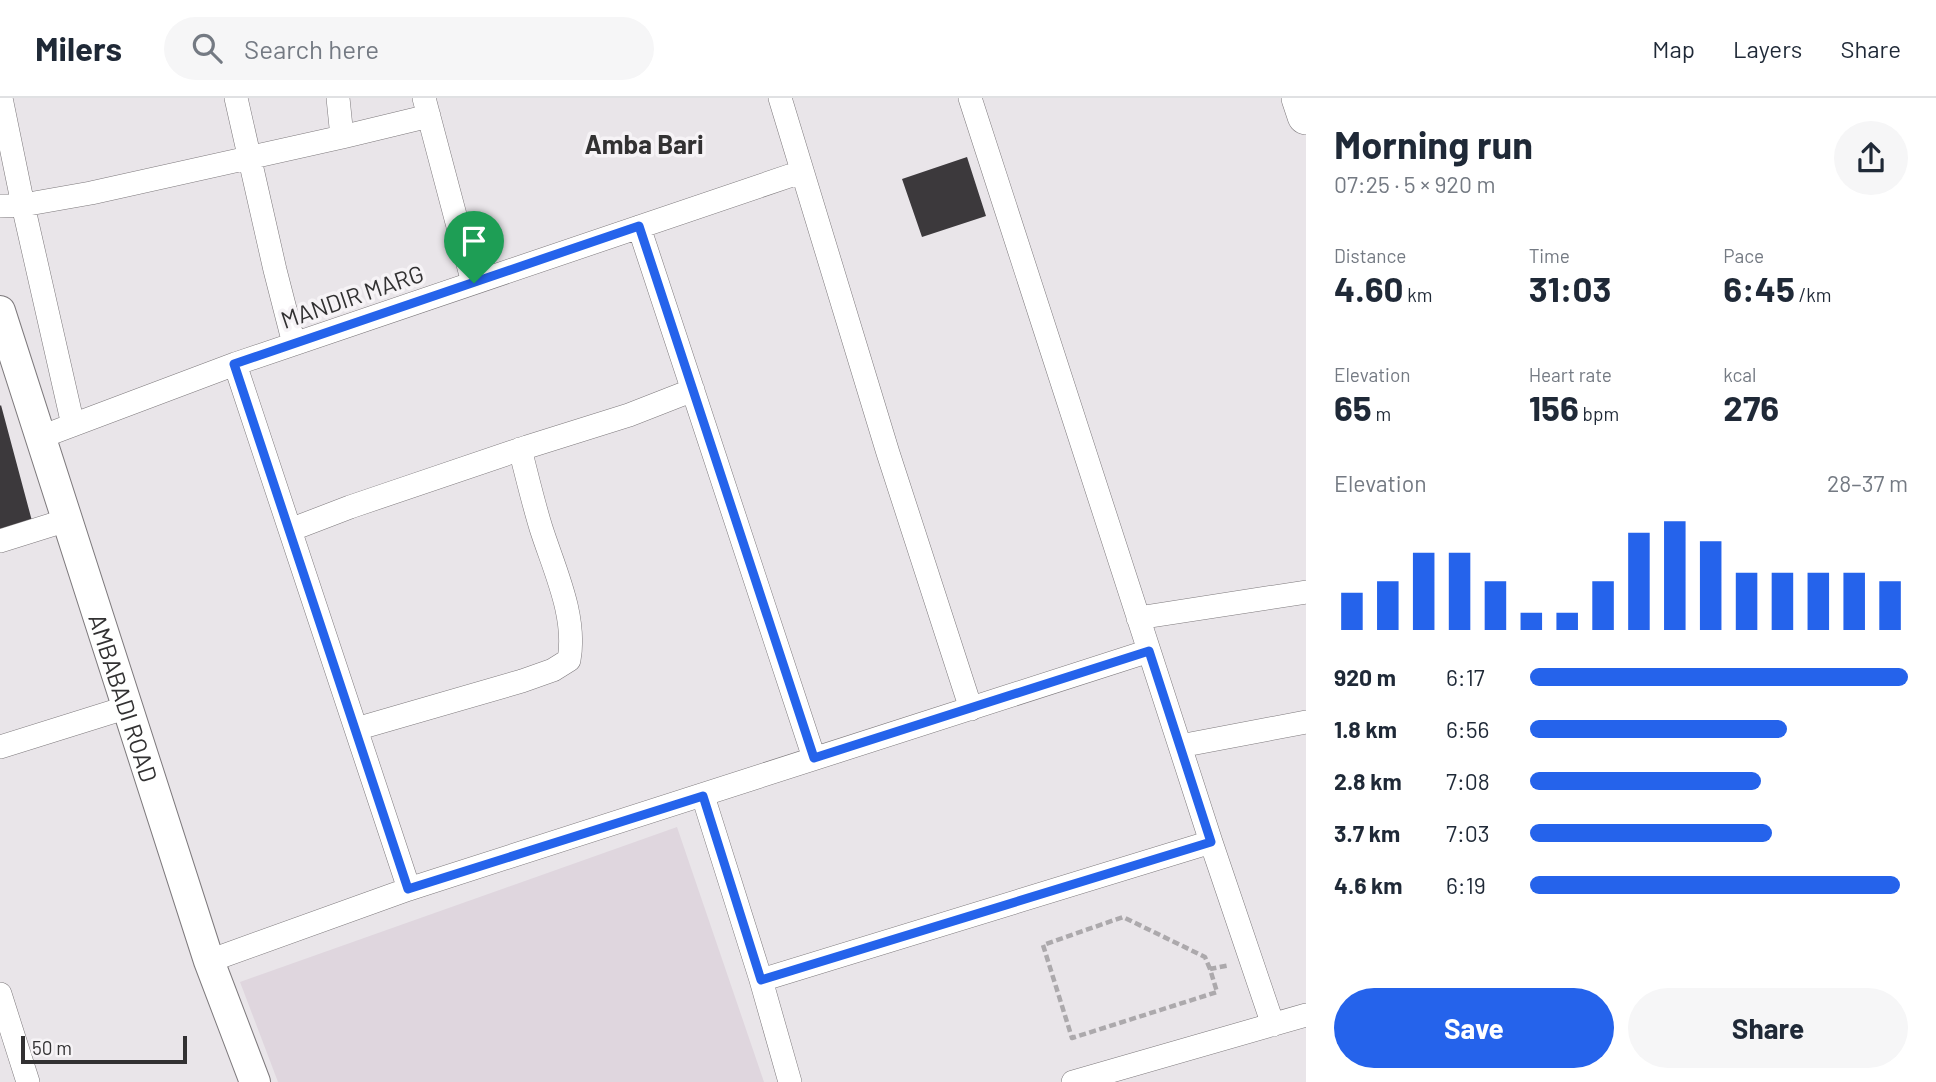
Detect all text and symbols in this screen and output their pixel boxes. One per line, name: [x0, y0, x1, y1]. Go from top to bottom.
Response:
search box: [164, 17, 654, 80]
text: Milers: [35, 28, 122, 68]
icon: search: [188, 29, 226, 67]
text: Search here: [244, 33, 379, 64]
text: Map: [1652, 34, 1695, 63]
text: Layers: [1733, 34, 1802, 63]
text: Share: [1840, 34, 1901, 63]
text: Morning run: [1334, 121, 1533, 167]
button: share: [1834, 121, 1908, 195]
district label: Amba Bari: [584, 128, 704, 159]
text: 07:25 · 5 × 920 m: [1334, 170, 1496, 198]
pin: [444, 211, 504, 283]
icon: arrive: [455, 222, 493, 260]
text: Distance: [1334, 244, 1406, 267]
text: Time: [1529, 244, 1570, 267]
text: Pace: [1723, 244, 1764, 267]
street label: MANDIR MARG: [277, 258, 427, 334]
text: 4.60: [1334, 267, 1403, 309]
text: 31:03: [1529, 267, 1611, 309]
text: 6:45: [1723, 267, 1795, 309]
text: km: [1403, 283, 1432, 306]
text: /km: [1795, 283, 1832, 306]
text: Elevation: [1334, 363, 1411, 386]
text: Heart rate: [1529, 363, 1612, 386]
text: kcal: [1723, 363, 1756, 386]
text: 65: [1334, 386, 1372, 428]
text: 156: [1529, 386, 1579, 428]
text: 276: [1723, 386, 1779, 428]
text: m: [1372, 402, 1391, 425]
text: bpm: [1579, 402, 1619, 425]
text: Elevation: [1334, 469, 1427, 497]
text: 28–37 m: [1827, 469, 1908, 497]
street label: AMBABADI ROAD: [84, 610, 165, 785]
text: 920 m: [1334, 663, 1396, 691]
text: 6:17: [1446, 663, 1485, 691]
text: 1.8 km: [1334, 715, 1397, 743]
text: 6:56: [1446, 715, 1489, 743]
text: 2.8 km: [1334, 767, 1402, 795]
text: 7:08: [1446, 767, 1490, 795]
text: 3.7 km: [1334, 819, 1400, 847]
text: 7:03: [1446, 819, 1490, 847]
text: 4.6 km: [1334, 871, 1403, 899]
text: 6:19: [1446, 871, 1486, 899]
button: Save: [1334, 988, 1614, 1068]
button: Share: [1628, 988, 1908, 1068]
scale bar: [21, 1033, 187, 1065]
text: 50 m: [32, 1036, 72, 1059]

